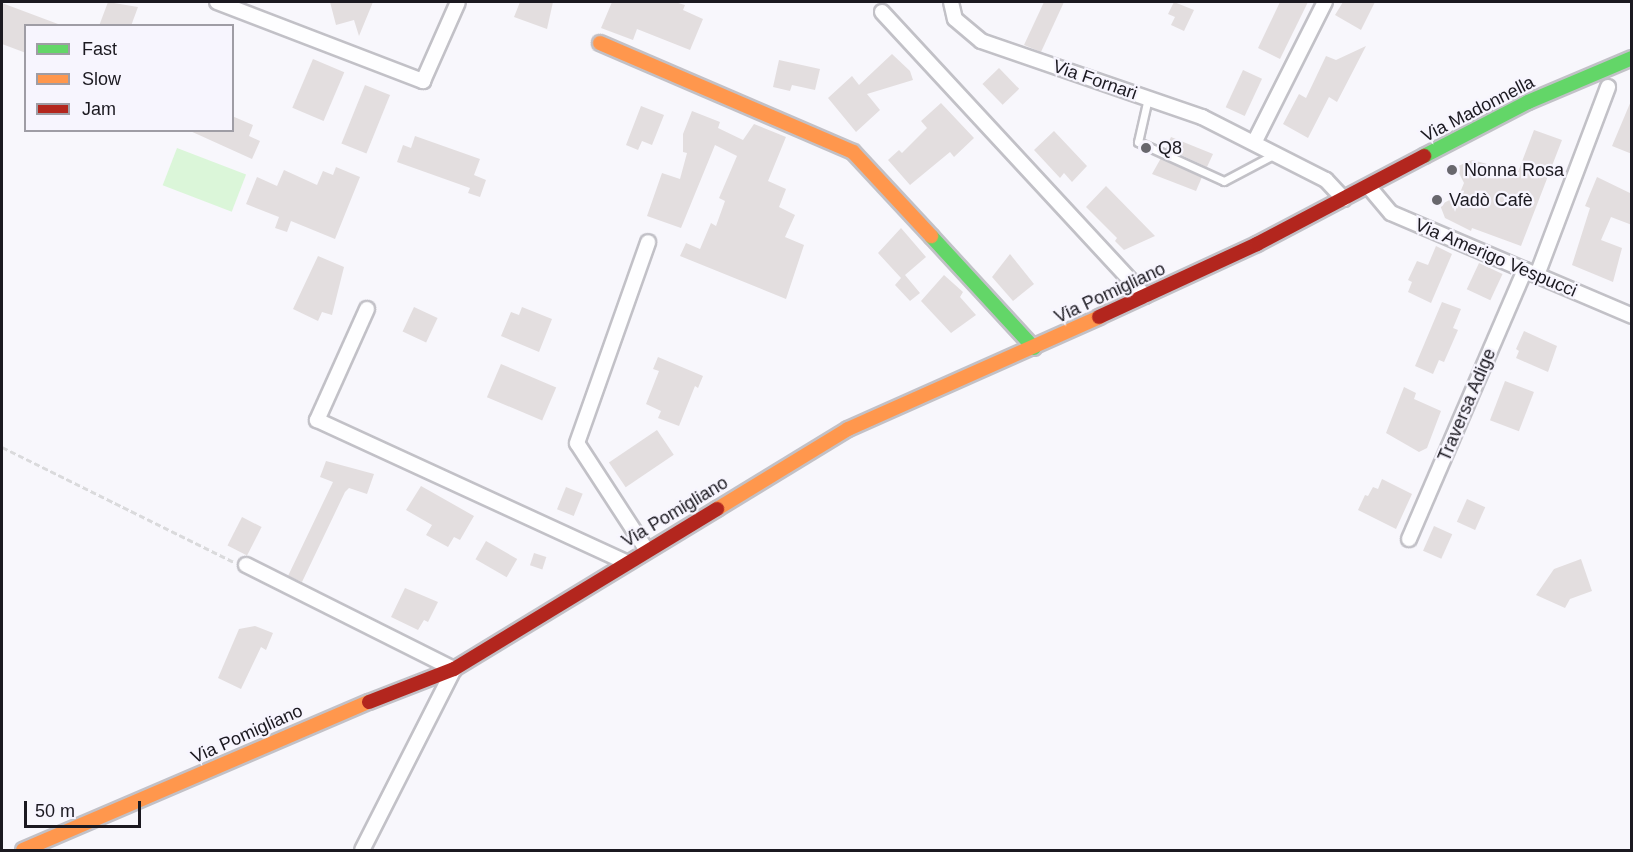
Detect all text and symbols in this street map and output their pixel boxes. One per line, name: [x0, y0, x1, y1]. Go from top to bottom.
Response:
legend: [24, 24, 234, 132]
text: Fast: [82, 39, 117, 59]
street label: Via Fornari: [1050, 56, 1140, 104]
text: Slow: [82, 69, 121, 89]
street label: Via Madonnella: [1418, 71, 1538, 147]
text: Jam: [82, 99, 116, 119]
place label: Q8: [1158, 137, 1182, 159]
marker: Q8: [1139, 141, 1153, 155]
place label: Nonna Rosa: [1464, 159, 1564, 181]
marker: Nonna Rosa: [1445, 163, 1459, 177]
place label: Vadò Cafè: [1449, 189, 1533, 211]
marker: Vadò Cafè: [1430, 193, 1444, 207]
street label: Via Amerigo Vespucci: [1411, 214, 1581, 302]
street label: Via Pomigliano: [1051, 258, 1169, 328]
street label: Traversa Adige: [1433, 345, 1501, 465]
street label: Via Pomigliano: [618, 472, 732, 552]
street label: Via Pomigliano: [188, 700, 306, 768]
scale bar: [27, 789, 144, 827]
text: 50 m: [35, 801, 75, 821]

